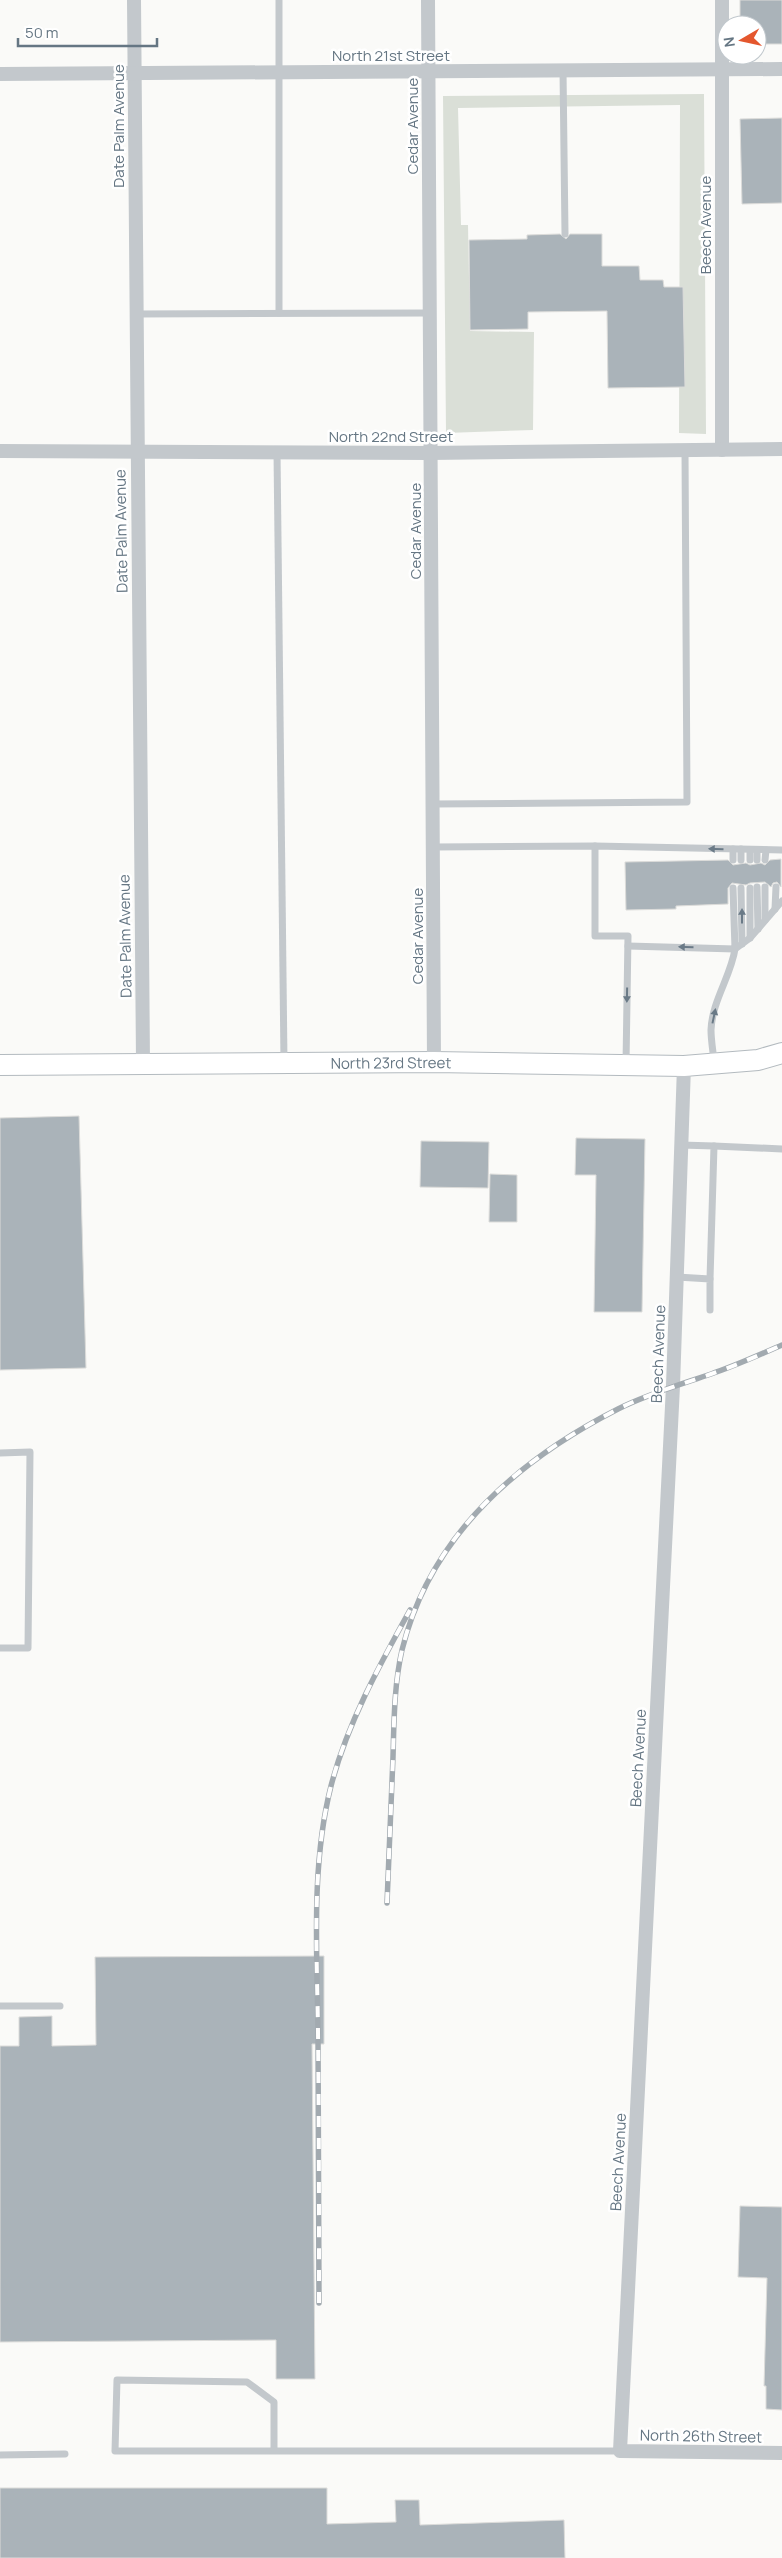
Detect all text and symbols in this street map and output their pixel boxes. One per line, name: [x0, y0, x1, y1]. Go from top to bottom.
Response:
scale bar: [18, 15, 156, 47]
north arrow: [717, 15, 767, 65]
text: 50 m: [25, 22, 59, 43]
text: N: [718, 36, 739, 49]
street label: North 21st Street: [332, 45, 450, 66]
street label: Date Palm Avenue: [108, 64, 129, 188]
street label: Cedar Avenue: [402, 78, 423, 174]
street label: Beech Avenue: [695, 176, 716, 274]
street label: North 22nd Street: [329, 426, 453, 447]
street label: Date Palm Avenue: [109, 469, 133, 593]
street label: Cedar Avenue: [405, 483, 426, 579]
one-way arrow: [708, 845, 724, 853]
street label: Date Palm Avenue: [113, 874, 137, 998]
street label: Cedar Avenue: [407, 888, 428, 984]
one-way arrow: [737, 907, 745, 923]
one-way arrow: [678, 943, 694, 951]
one-way arrow: [623, 987, 631, 1003]
one-way arrow: [710, 1008, 718, 1023]
street label: North 23rd Street: [331, 1051, 451, 1073]
street label: Beech Avenue: [646, 1304, 670, 1403]
street label: Beech Avenue: [625, 1708, 651, 1808]
street label: Beech Avenue: [605, 2112, 631, 2212]
street label: North 26th Street: [640, 2424, 762, 2448]

